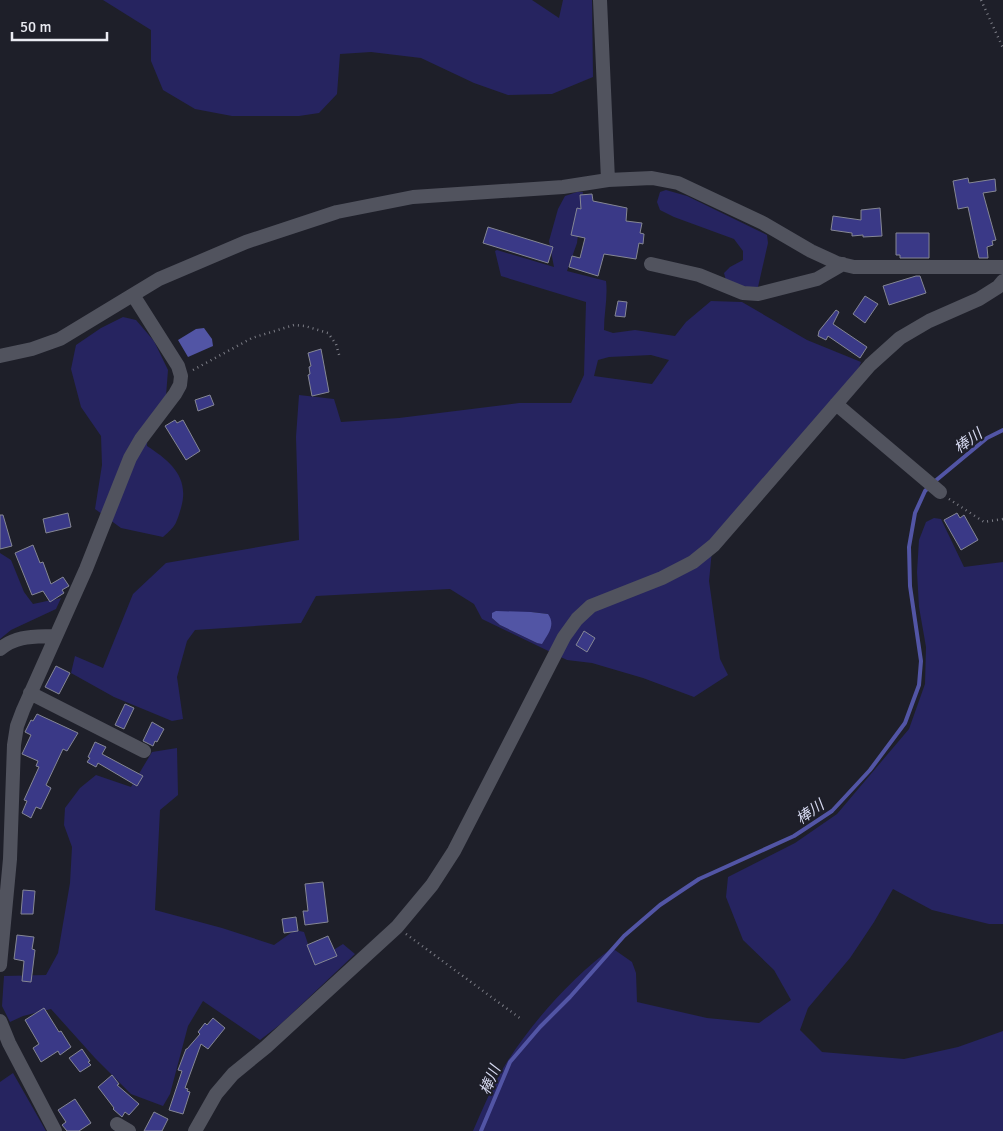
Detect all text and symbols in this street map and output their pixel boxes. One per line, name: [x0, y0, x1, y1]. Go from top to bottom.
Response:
scale bar: [12, 10, 108, 42]
text: 50 m: [20, 18, 51, 36]
water label: 棒川: [951, 424, 987, 457]
water label: 棒川: [793, 795, 829, 828]
water label: 棒川: [476, 1061, 505, 1097]

